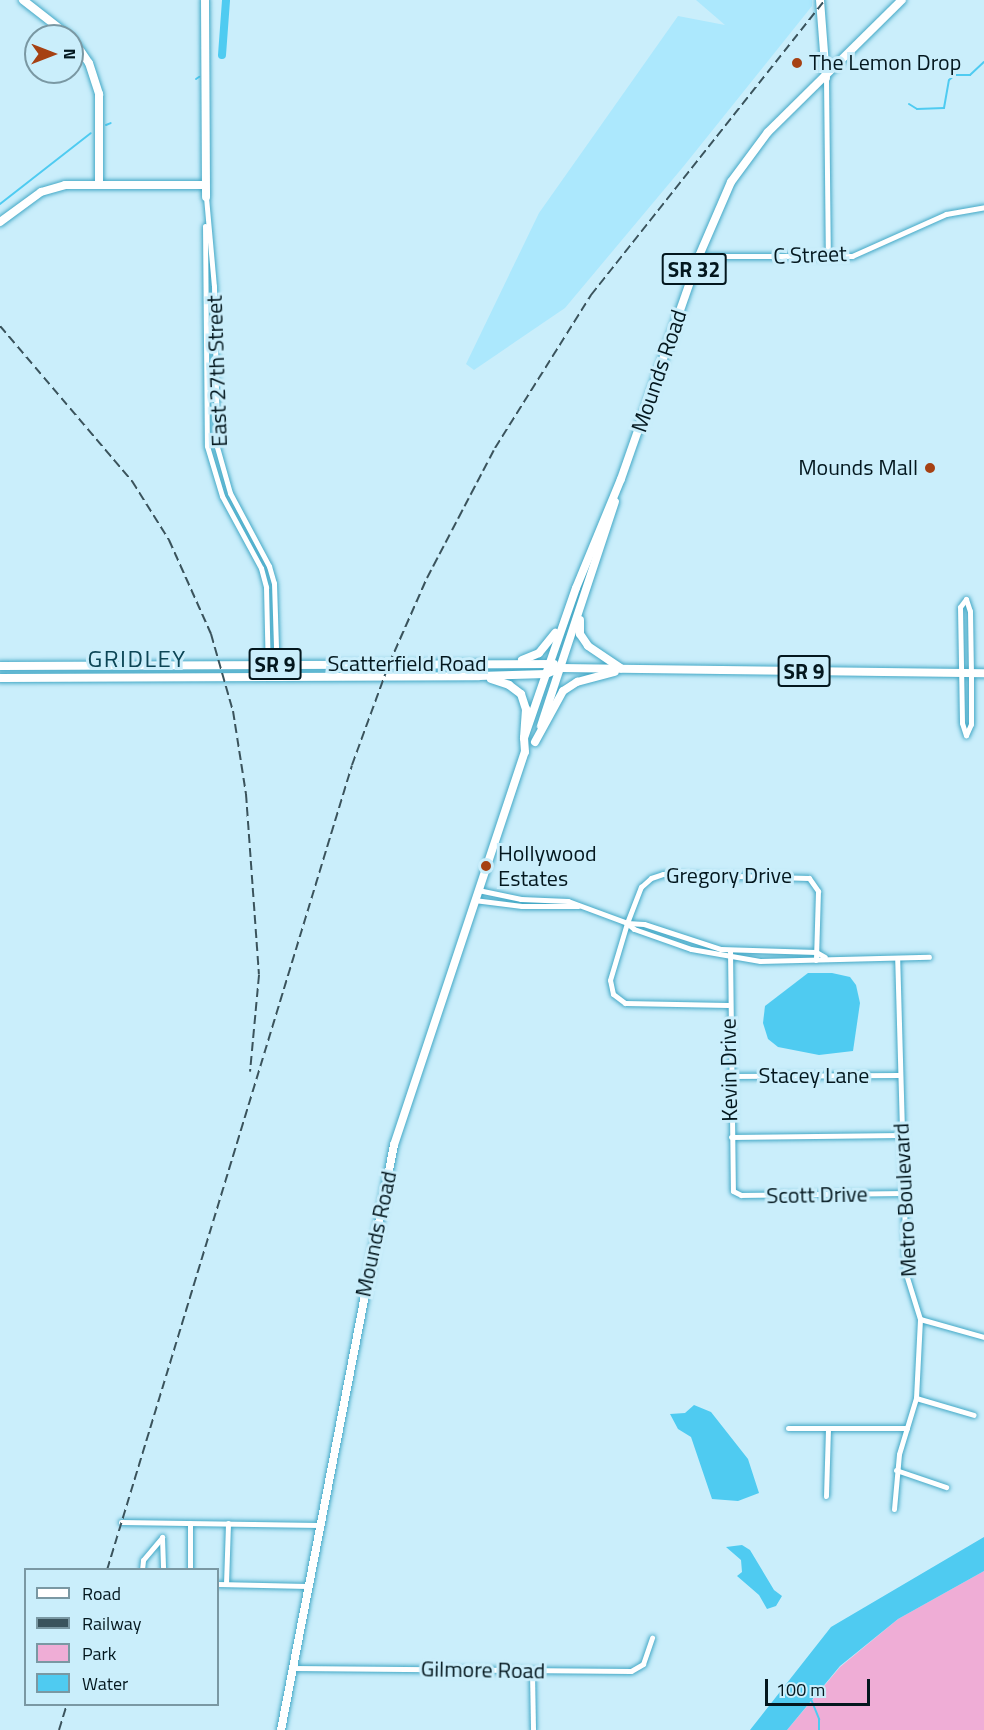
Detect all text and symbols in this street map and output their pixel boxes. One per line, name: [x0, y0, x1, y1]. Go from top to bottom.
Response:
north arrow: [24, 24, 84, 84]
text: N: [58, 48, 82, 60]
place label: The Lemon Drop: [809, 50, 961, 76]
marker: The Lemon Drop: [790, 56, 804, 70]
street label: C Street: [773, 241, 847, 269]
road number: SR 32: [661, 251, 727, 287]
street label: East 27th Street: [201, 295, 233, 447]
street label: Mounds Road: [626, 306, 692, 436]
place label: Mounds Mall: [798, 455, 918, 481]
marker: Mounds Mall: [923, 461, 937, 475]
district label: GRIDLEY: [87, 645, 187, 673]
road number: SR 9: [248, 646, 302, 682]
street label: Scatterfield Road: [327, 651, 487, 677]
road number: SR 9: [777, 653, 831, 689]
place label: Hollywood Estates: [498, 840, 597, 891]
marker: Hollywood Estates: [479, 859, 493, 873]
street label: Gregory Drive: [666, 863, 792, 889]
street label: Kevin Drive: [715, 1018, 743, 1122]
street label: Stacey Lane: [759, 1063, 869, 1089]
street label: Metro Boulevard: [888, 1122, 922, 1278]
street label: Mounds Road: [350, 1169, 402, 1299]
street label: Scott Drive: [766, 1181, 868, 1209]
legend: [24, 1568, 219, 1706]
text: Road: [82, 1580, 121, 1607]
text: Railway: [82, 1610, 141, 1637]
text: Park: [82, 1640, 116, 1667]
street label: Gilmore Road: [421, 1656, 545, 1684]
scale bar: [768, 1667, 873, 1705]
text: Water: [82, 1670, 128, 1697]
text: 100 m: [776, 1676, 825, 1703]

